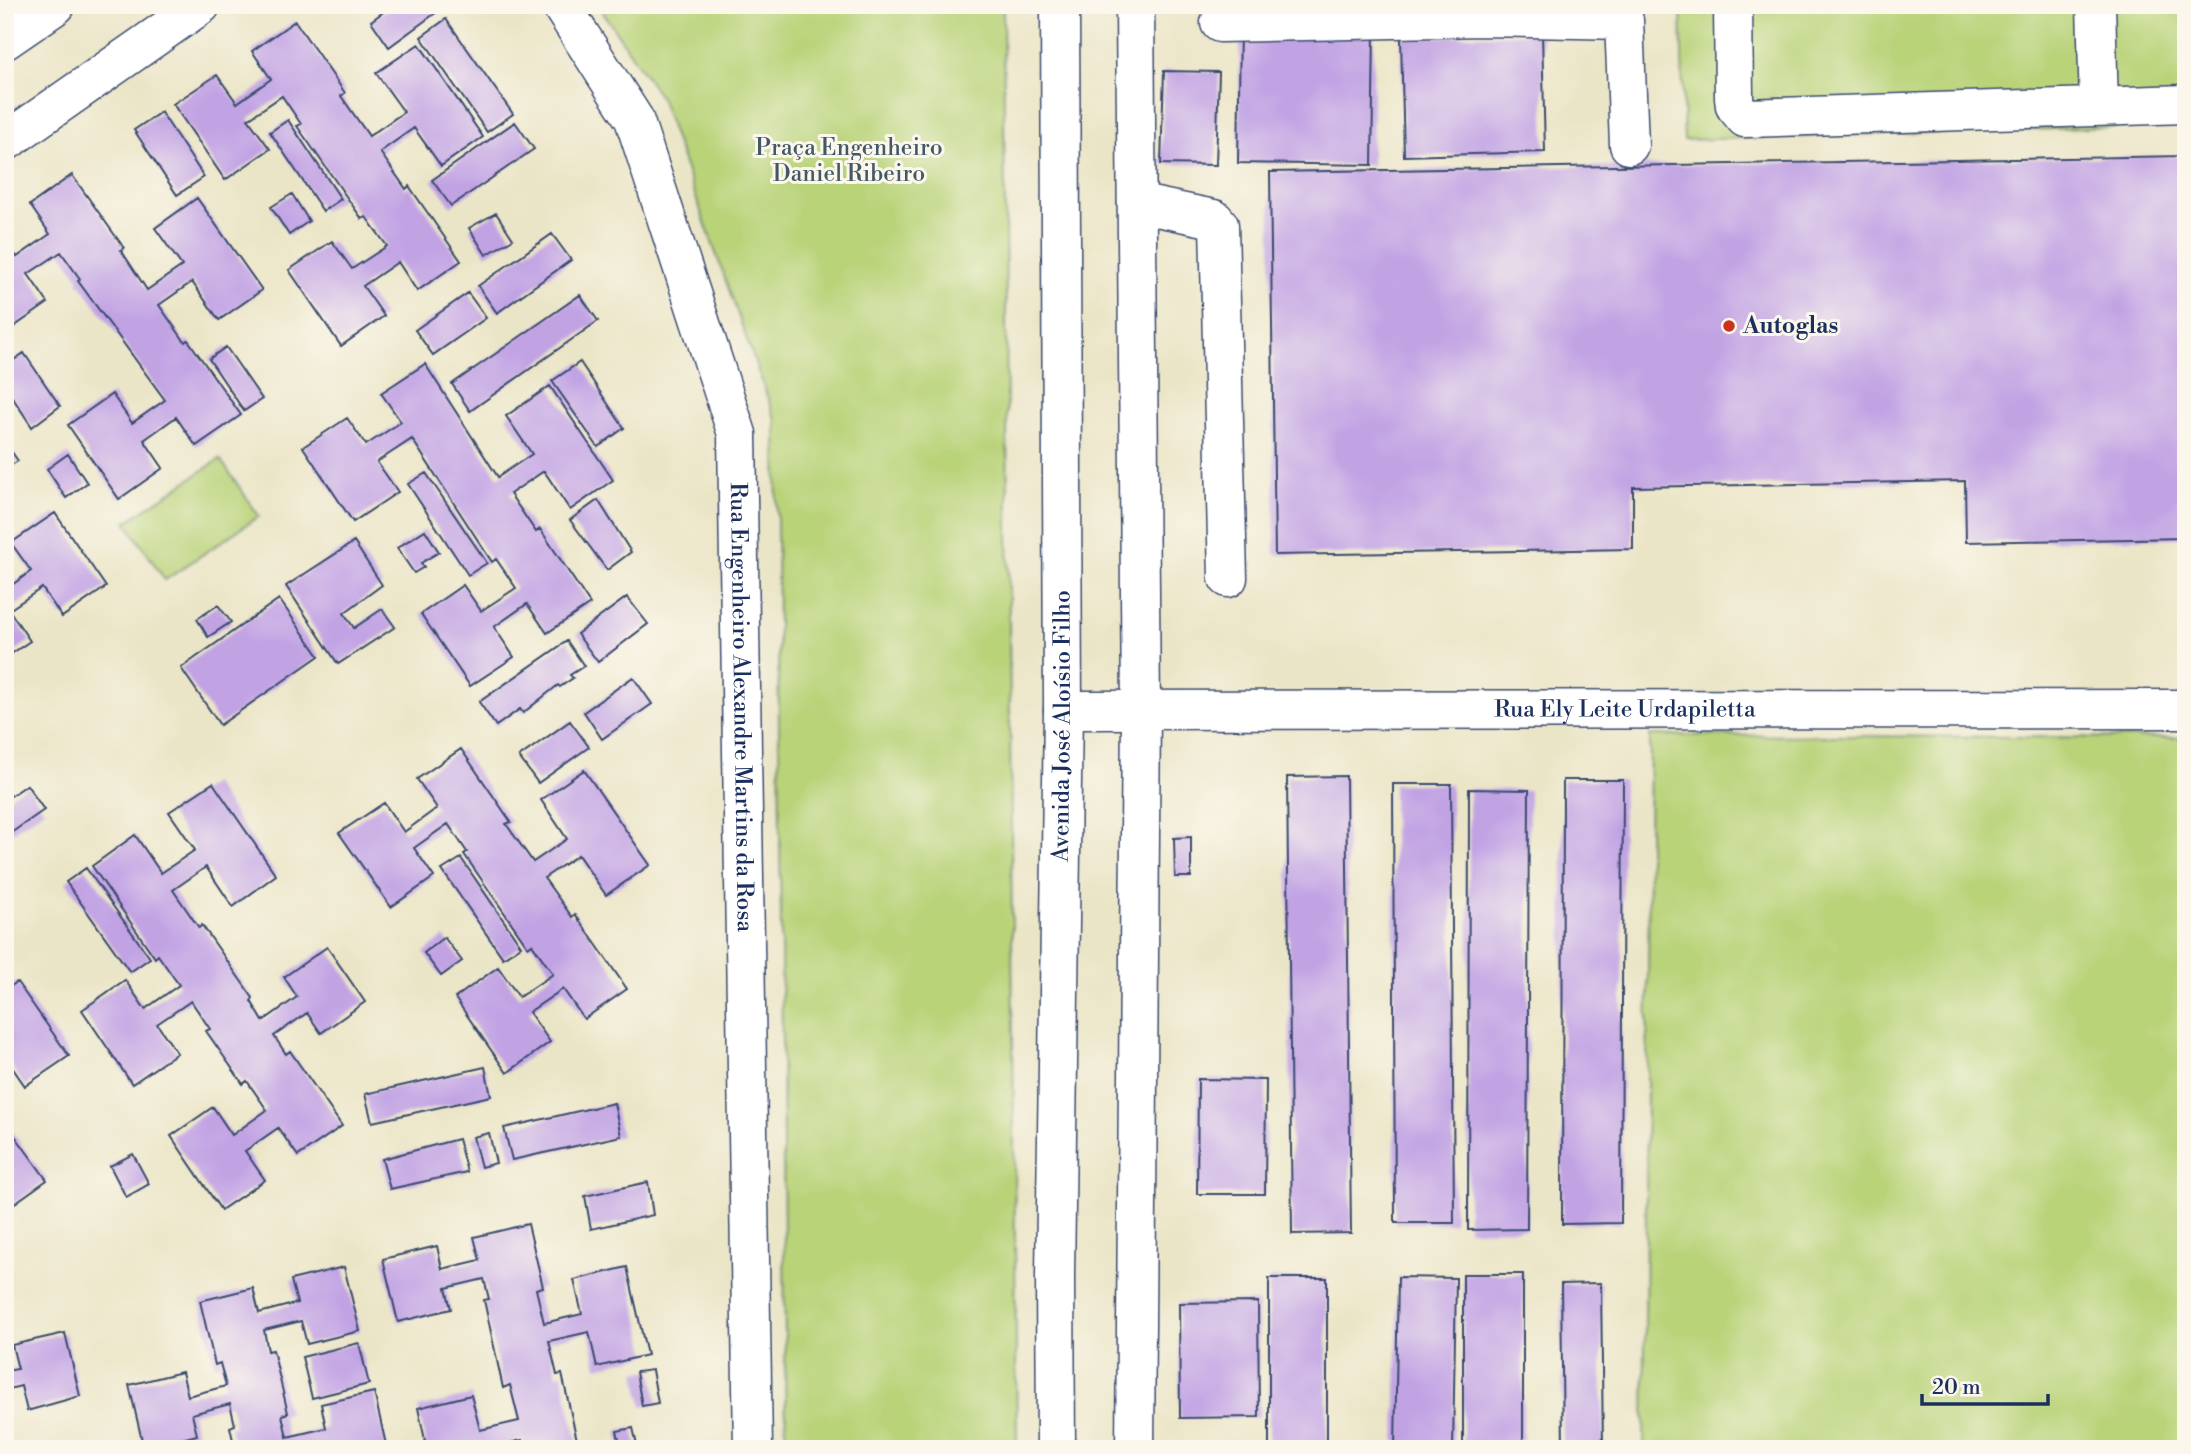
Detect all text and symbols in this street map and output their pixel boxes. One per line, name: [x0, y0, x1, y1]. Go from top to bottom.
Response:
park label: Praça Engenheiro Daniel Ribeiro: [755, 134, 943, 188]
place label: Autoglas: [1742, 312, 1838, 340]
marker: Autoglas: [1721, 318, 1737, 334]
street label: Rua Engenheiro Alexandre Martins da Rosa: [724, 482, 759, 933]
street label: Avenida José Aloísio Filho: [1047, 590, 1077, 863]
street label: Rua Ely Leite Urdapiletta: [1494, 695, 1756, 724]
scale bar: [1922, 1363, 2048, 1407]
text: 20 m: [1932, 1375, 1981, 1401]

